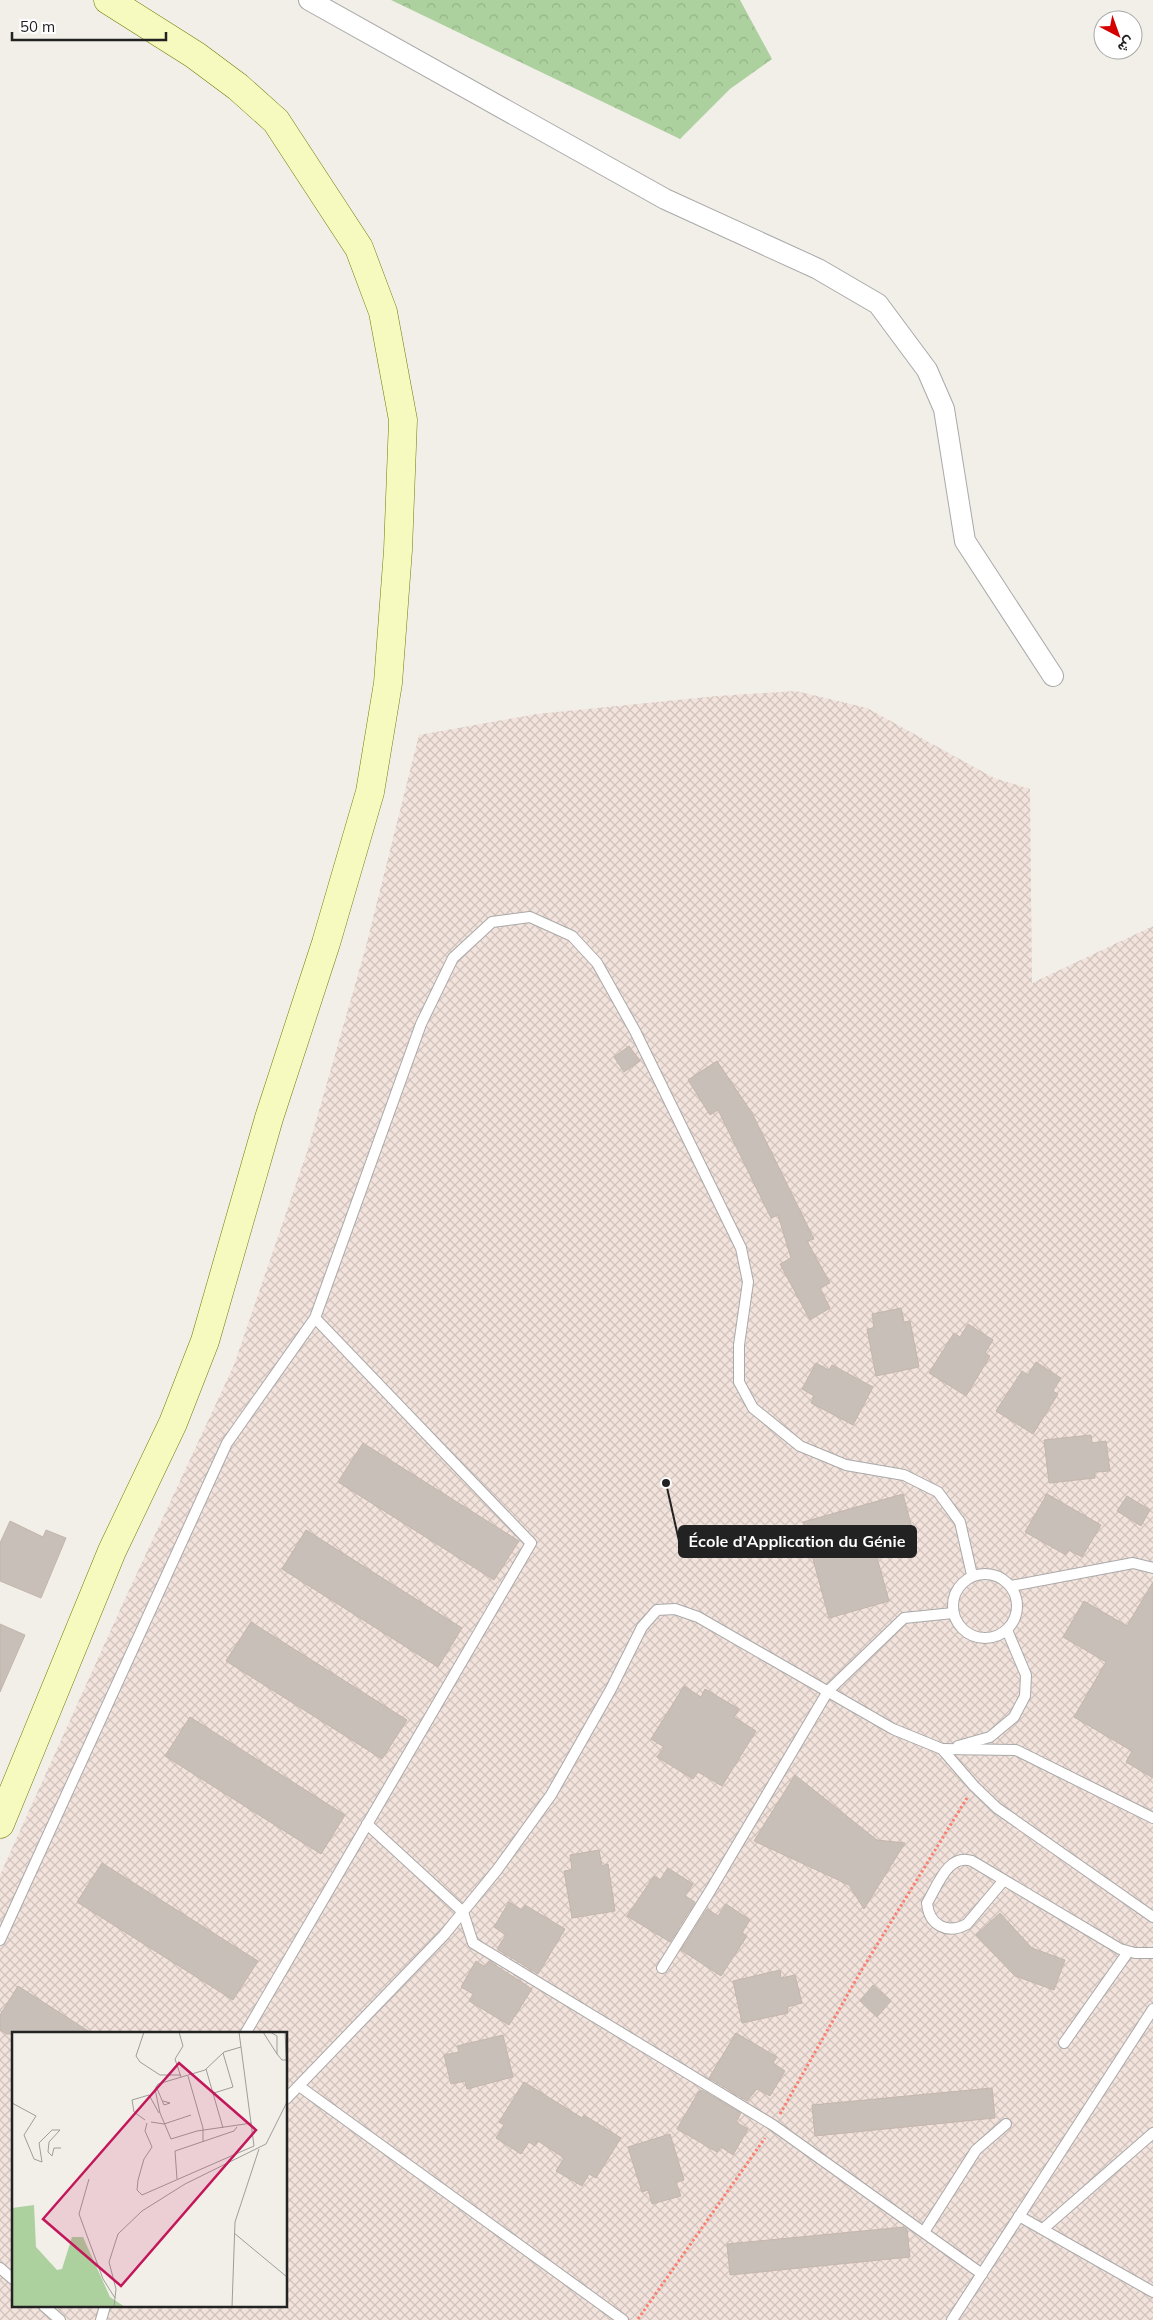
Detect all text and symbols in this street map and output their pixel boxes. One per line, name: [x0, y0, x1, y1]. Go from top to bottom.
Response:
scale bar: [12, 10, 166, 42]
north arrow: [1093, 10, 1143, 60]
text: 50 m: [20, 17, 55, 36]
text: ش: [1114, 32, 1139, 57]
callout: École d'Application du Génie: [679, 1526, 916, 1557]
text: École d'Application du Génie: [689, 1531, 906, 1551]
inset map: [12, 2032, 288, 2308]

